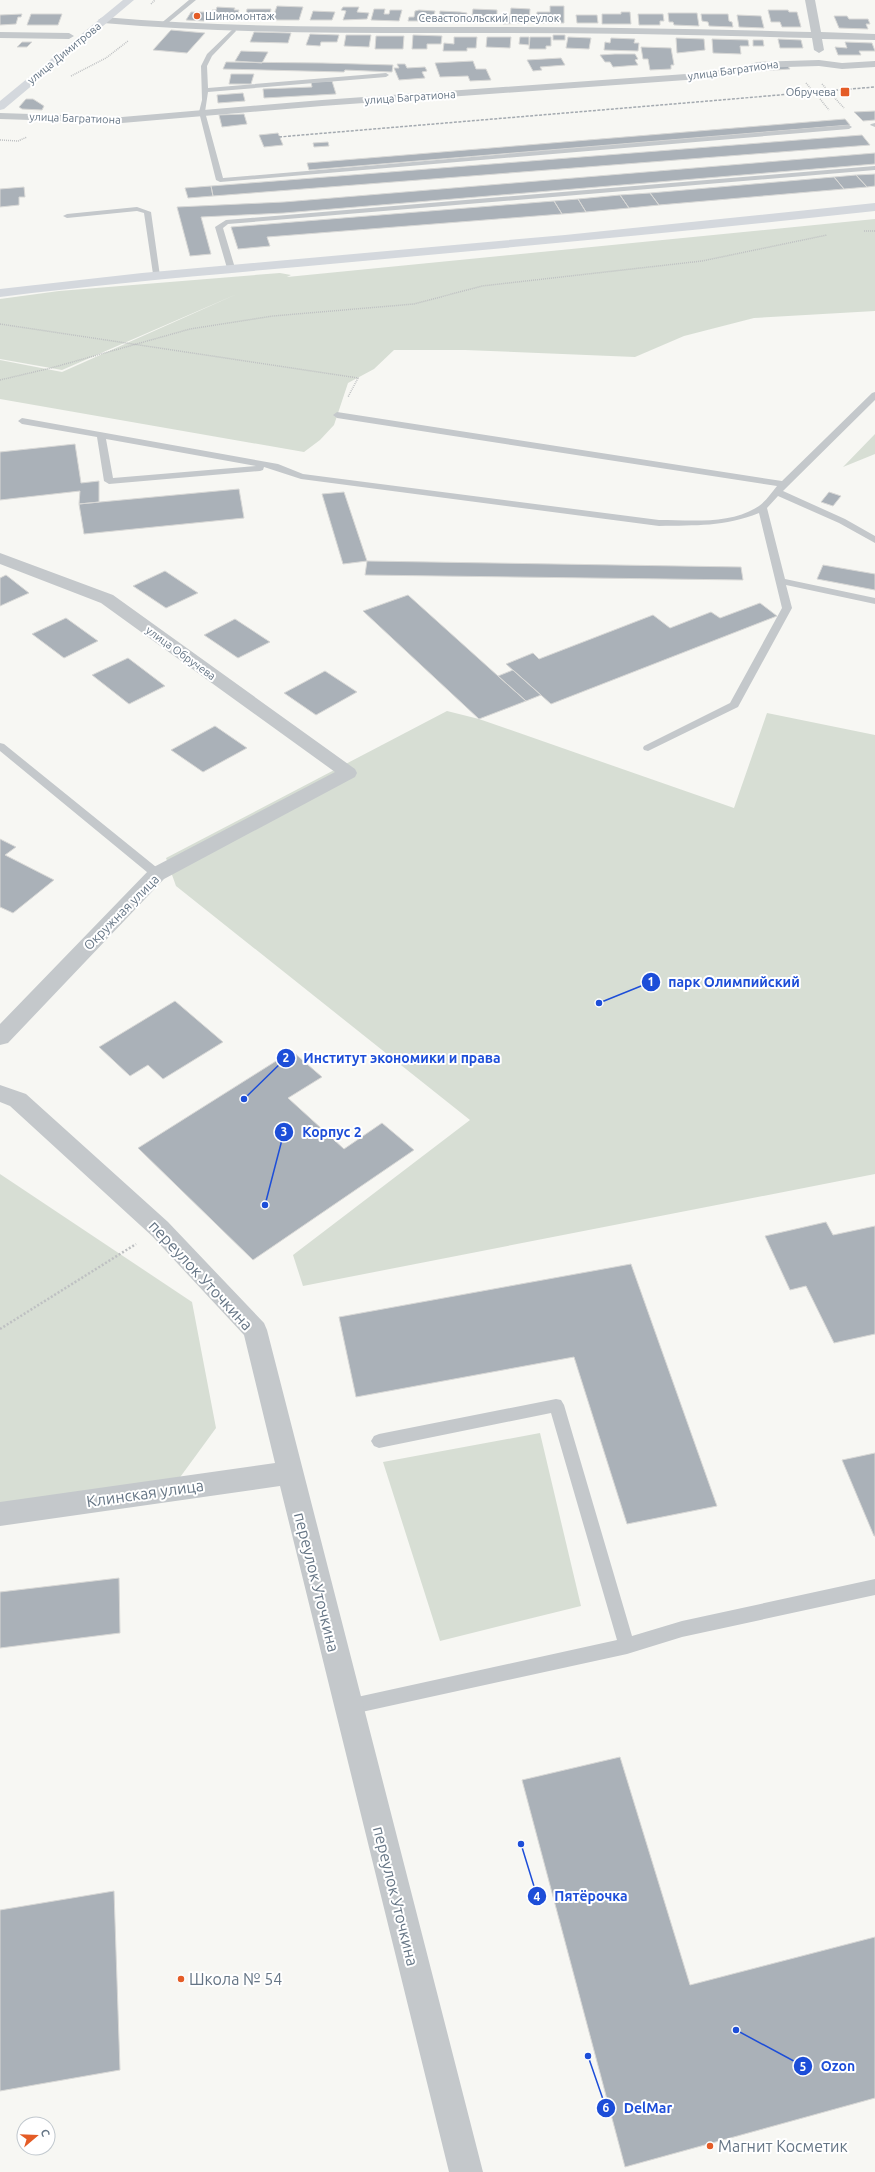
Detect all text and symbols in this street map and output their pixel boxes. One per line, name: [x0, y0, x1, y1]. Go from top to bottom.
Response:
place label: Шиномонтаж: [205, 10, 275, 22]
marker: Шиномонтаж: [192, 11, 202, 21]
street label: Севастопольский переулок: [419, 12, 560, 24]
street label: улица Димитрова: [25, 20, 103, 86]
street label: улица Багратиона: [687, 58, 779, 82]
place label: Обручева: [786, 86, 836, 98]
marker: Обручева: [839, 86, 851, 98]
street label: улица Багратиона: [364, 88, 456, 106]
street label: улица Багратиона: [29, 110, 121, 126]
street label: улица Обручева: [144, 624, 218, 682]
street label: Окружная улица: [81, 872, 161, 952]
callout: парк Олимпийский: [641, 969, 808, 995]
text: парк Олимпийский: [668, 974, 800, 990]
text: 1: [648, 975, 654, 988]
callout: Институт экономики и права: [276, 1045, 509, 1071]
text: Институт экономики и права: [303, 1050, 501, 1066]
text: 2: [283, 1051, 290, 1064]
callout: Корпус 2: [274, 1119, 370, 1145]
text: Корпус 2: [302, 1124, 362, 1140]
text: 3: [281, 1125, 287, 1138]
street label: переулок Уточкина: [146, 1216, 256, 1334]
street label: Клинская улица: [85, 1476, 205, 1510]
street label: переулок Уточкина: [291, 1510, 343, 1654]
street label: переулок Уточкина: [370, 1824, 422, 1968]
callout: Пятёрочка: [527, 1883, 636, 1909]
text: Пятёрочка: [554, 1888, 628, 1904]
text: 4: [534, 1890, 541, 1903]
place label: Школа № 54: [189, 1970, 282, 1988]
marker: Школа № 54: [176, 1974, 186, 1984]
callout: Ozon: [793, 2053, 864, 2079]
text: Ozon: [821, 2058, 855, 2074]
text: 5: [800, 2060, 807, 2073]
callout: DelMar: [596, 2095, 680, 2121]
text: DelMar: [624, 2100, 672, 2116]
text: 6: [603, 2101, 610, 2114]
north arrow: [16, 2116, 56, 2156]
text: С: [39, 2127, 52, 2138]
place label: Магнит Косметик: [718, 2137, 848, 2155]
marker: Магнит Косметик: [705, 2141, 715, 2151]

